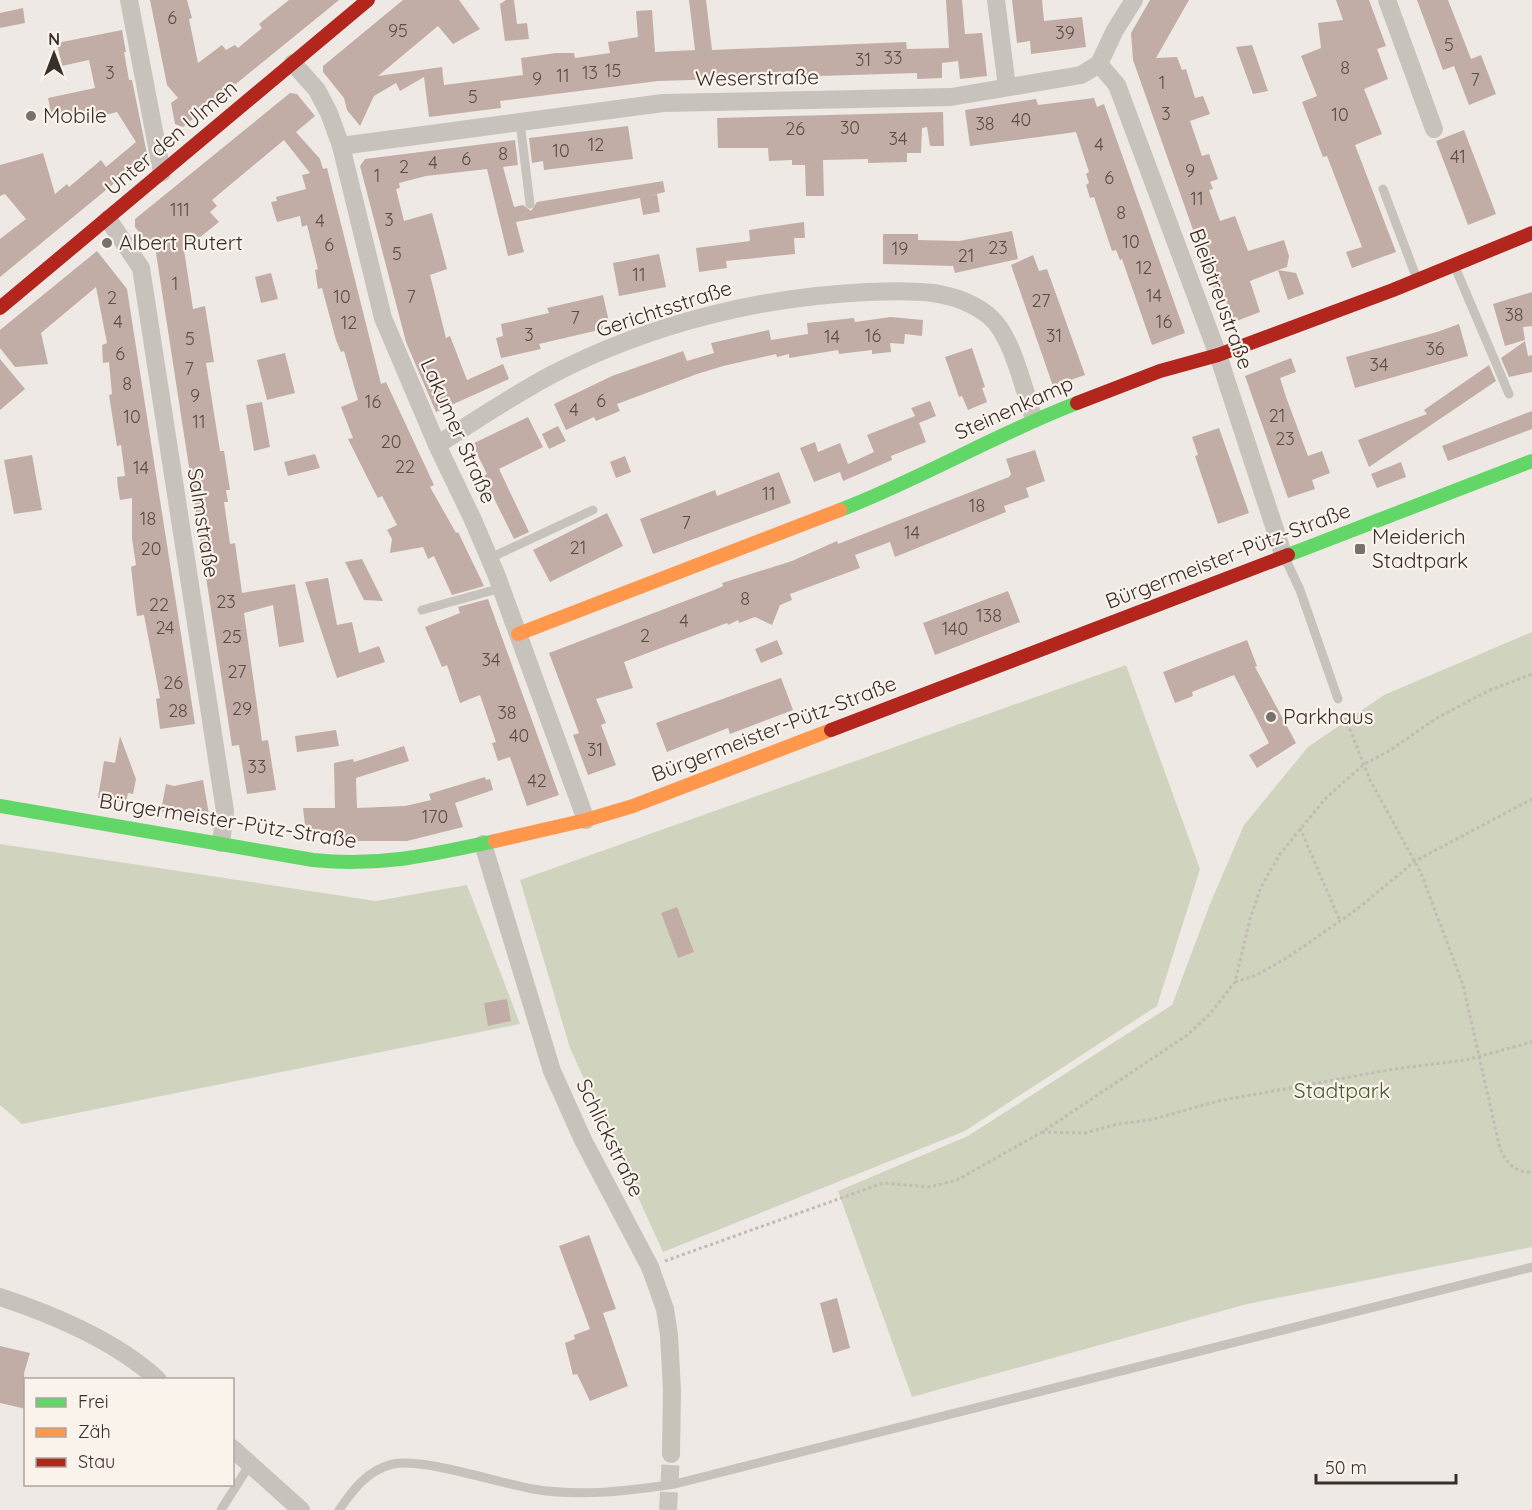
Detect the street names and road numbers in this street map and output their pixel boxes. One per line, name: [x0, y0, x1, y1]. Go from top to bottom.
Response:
street label: Weserstraße: [695, 63, 819, 91]
street label: Unter den Ulmen: [99, 74, 242, 200]
street label: Bleibtreustraße: [1184, 225, 1259, 373]
street label: Gerichtsstraße: [592, 274, 735, 342]
street label: Lakumer Straße: [415, 354, 502, 507]
street label: Steinenkamp: [950, 369, 1077, 445]
street label: Salmstraße: [182, 466, 225, 580]
street label: Bürgermeister-Pütz-Straße: [1101, 496, 1354, 614]
street label: Bürgermeister-Pütz-Straße: [647, 669, 900, 787]
street label: Bürgermeister-Pütz-Straße: [98, 787, 359, 853]
street label: Schlickstraße: [571, 1074, 651, 1201]

